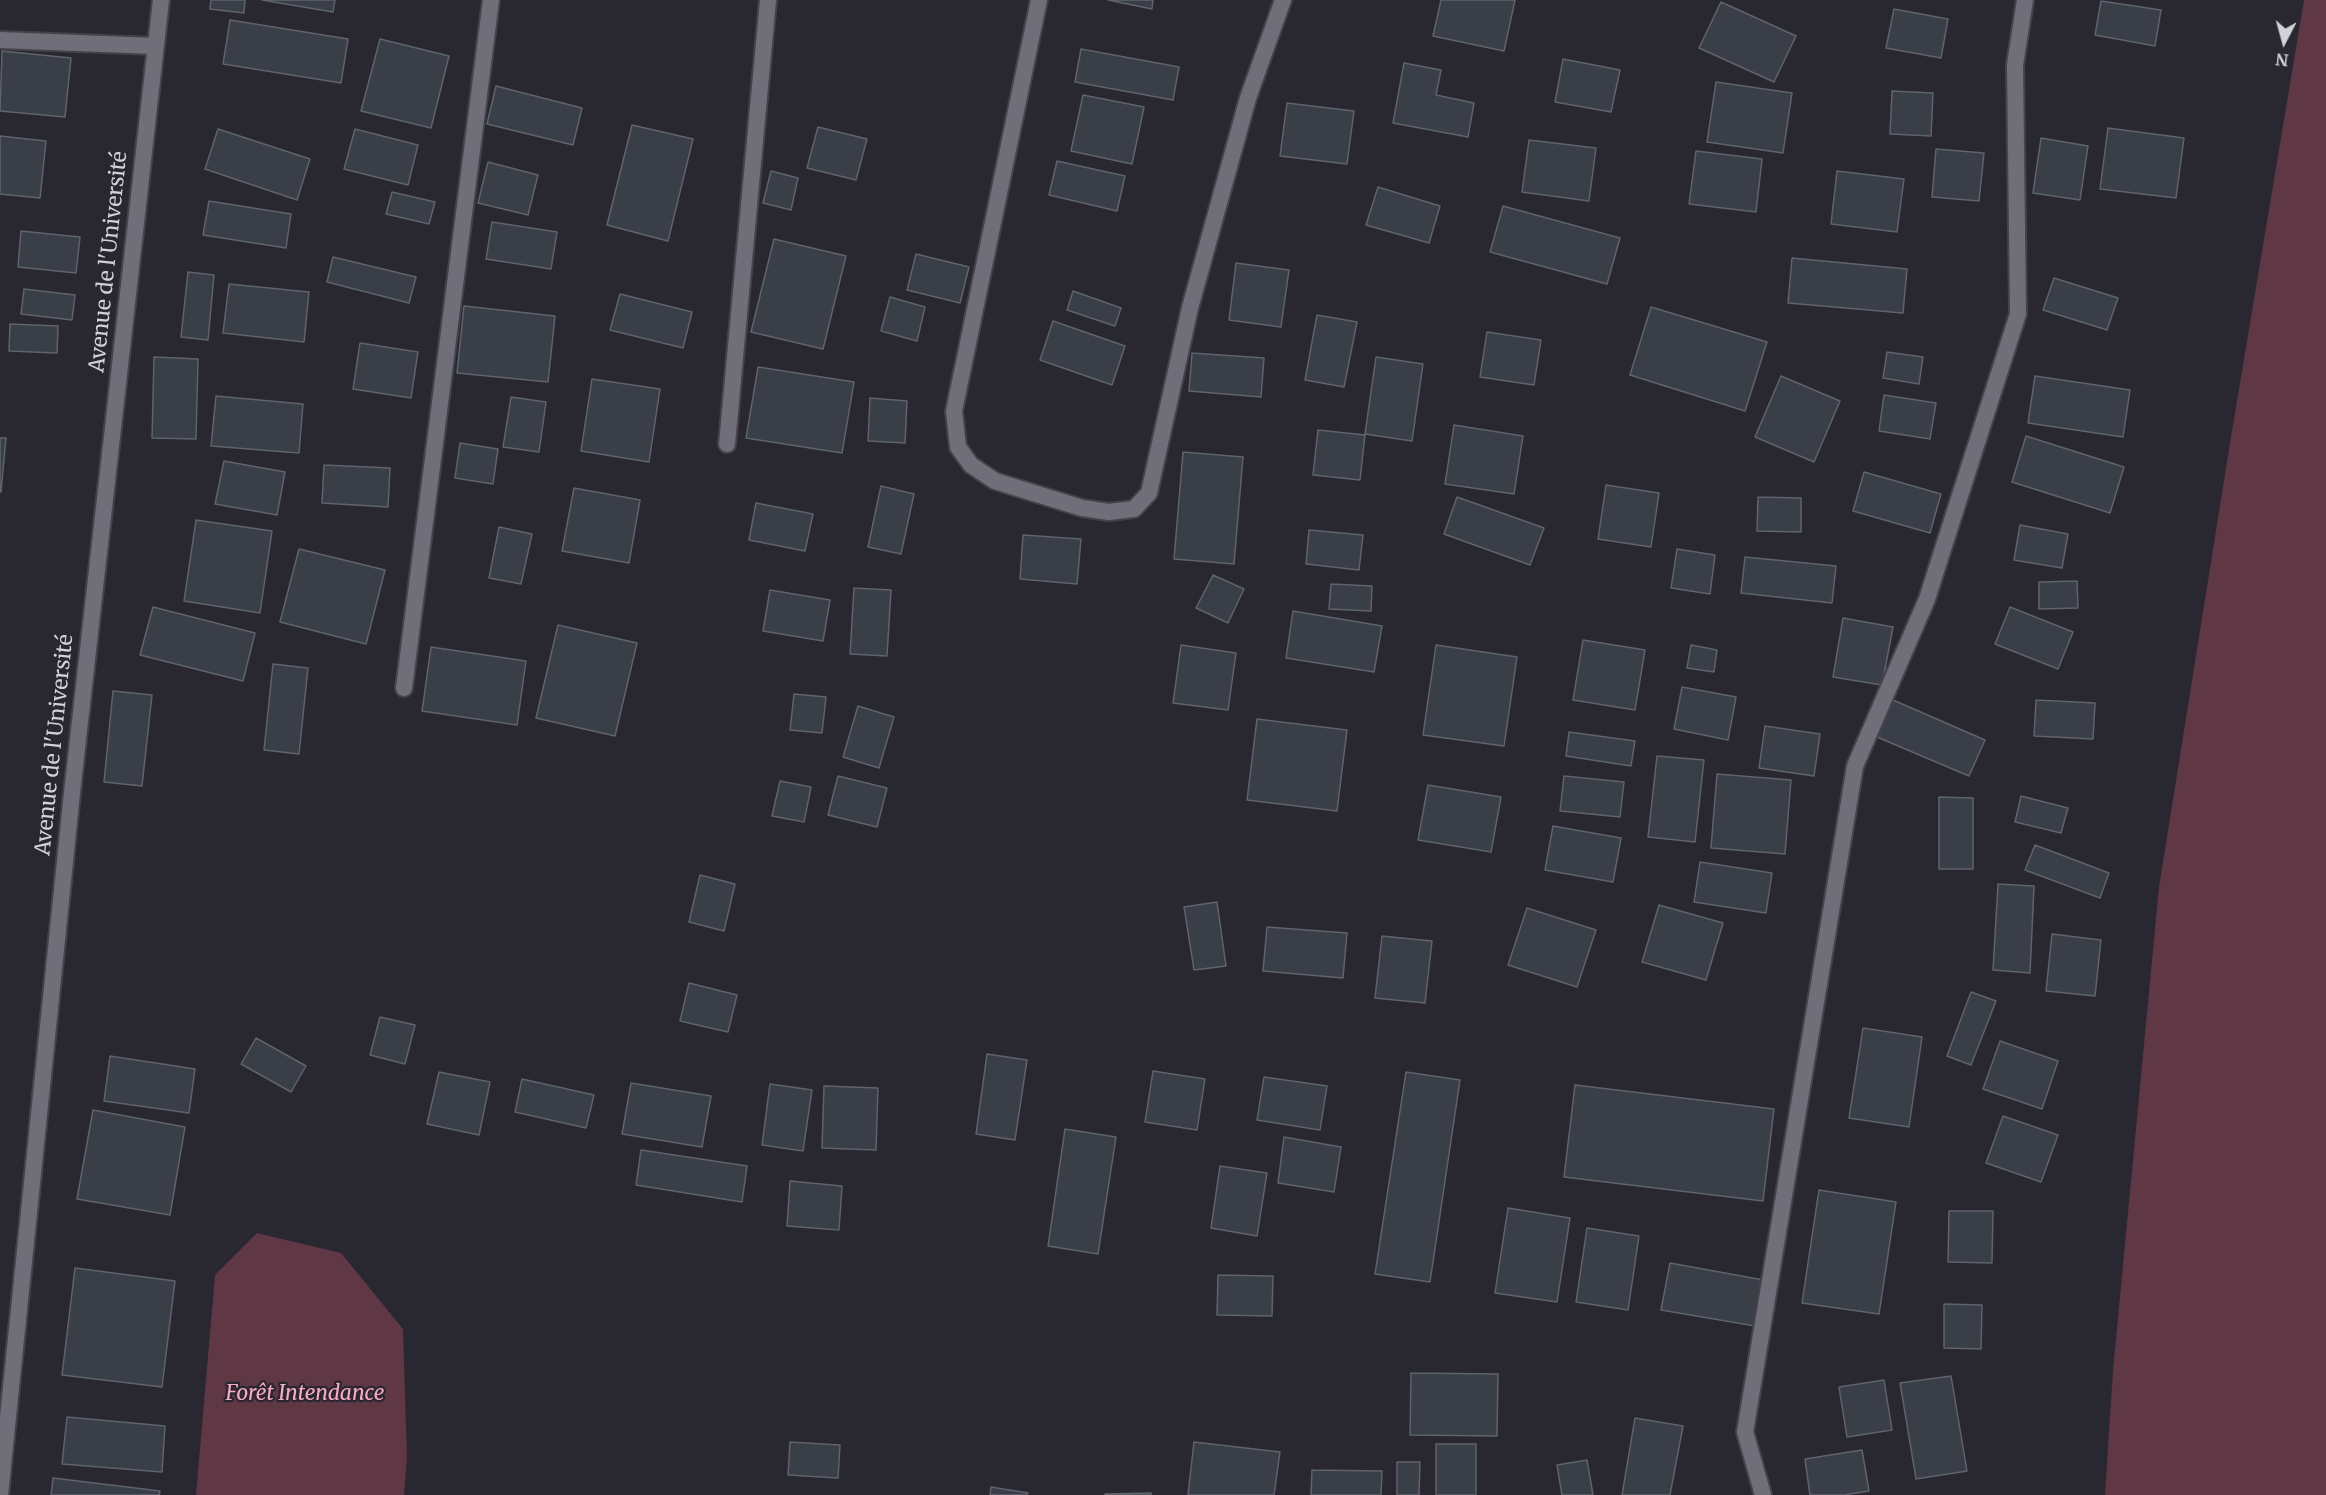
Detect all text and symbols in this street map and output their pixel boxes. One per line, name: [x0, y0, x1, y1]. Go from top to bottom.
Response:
north arrow: [2254, 12, 2314, 72]
text: N: [2275, 49, 2289, 71]
street label: Avenue de l'Université: [85, 150, 133, 374]
street label: Avenue de l'Université: [31, 633, 79, 857]
park label: Forêt Intendance: [226, 1381, 384, 1407]

